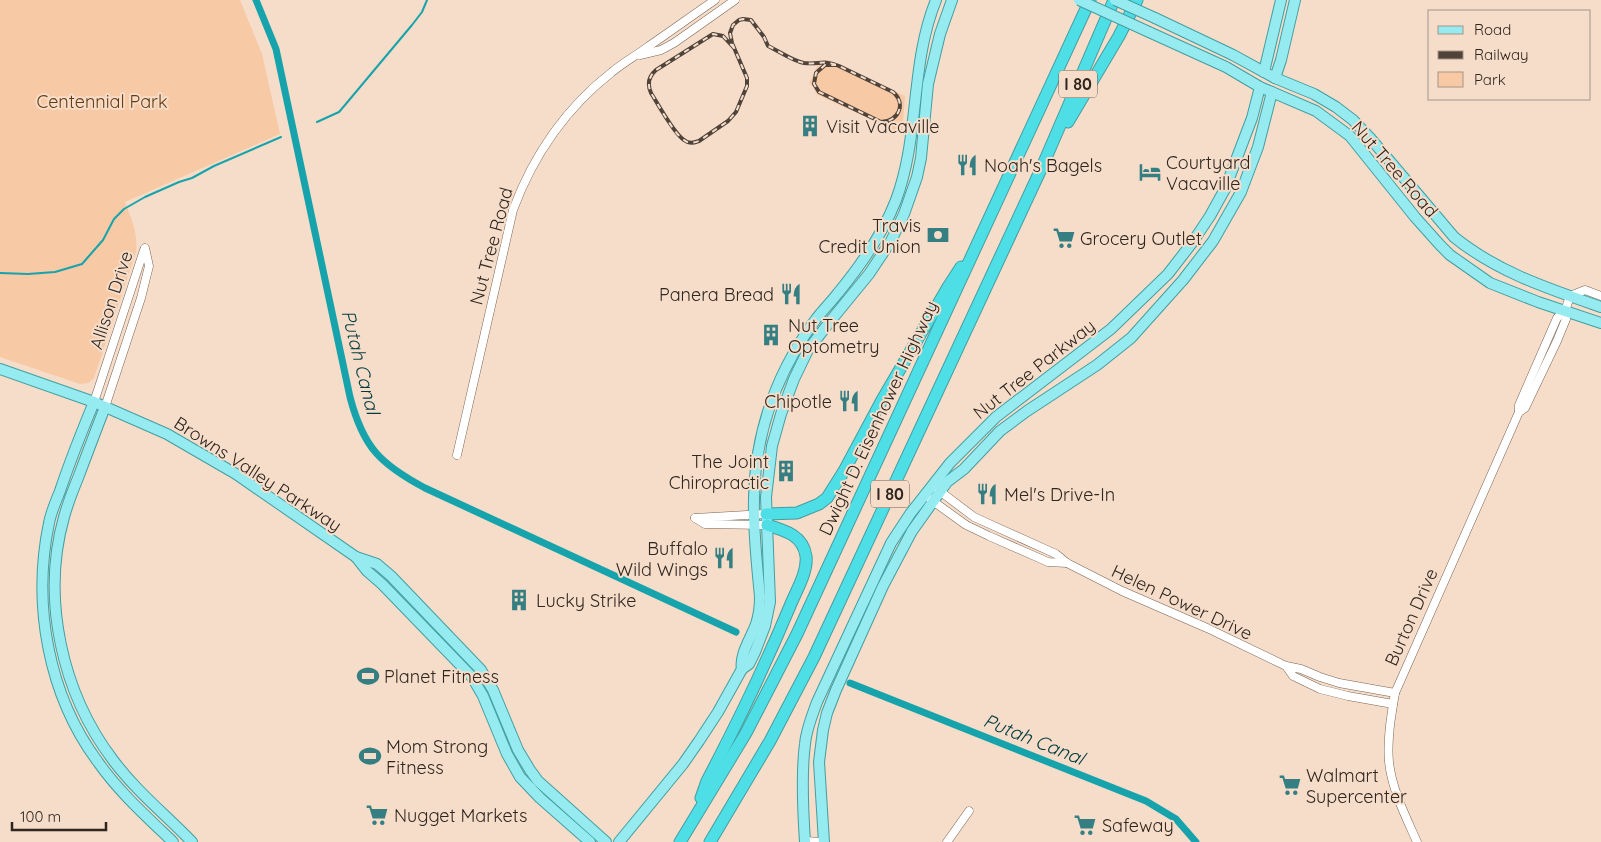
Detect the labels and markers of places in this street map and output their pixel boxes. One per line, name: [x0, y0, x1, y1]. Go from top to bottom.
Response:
building icon: Visit Vacaville: [797, 113, 823, 139]
place label: Visit Vacaville: [826, 115, 939, 138]
place label: Courtyard Vacaville: [1166, 151, 1250, 195]
restaurant icon: Noah's Bagels: [954, 152, 980, 178]
place label: Noah's Bagels: [984, 154, 1102, 177]
hotel icon: Courtyard Vacaville: [1137, 159, 1163, 185]
place label: Travis Credit Union: [818, 214, 921, 258]
bank icon: Travis Credit Union: [925, 222, 951, 248]
supermarket icon: Grocery Outlet: [1051, 225, 1077, 251]
place label: Grocery Outlet: [1080, 227, 1202, 250]
restaurant icon: Panera Bread: [778, 281, 804, 307]
place label: Panera Bread: [659, 283, 774, 306]
place label: Nut Tree Optometry: [788, 314, 879, 358]
building icon: Nut Tree Optometry: [758, 322, 784, 348]
restaurant icon: Chipotle: [836, 388, 862, 414]
place label: Chipotle: [764, 390, 832, 413]
place label: The Joint Chiropractic: [669, 450, 769, 494]
building icon: The Joint Chiropractic: [773, 458, 799, 484]
restaurant icon: Mel's Drive-In: [974, 481, 1000, 507]
place label: Mel's Drive-In: [1004, 483, 1115, 506]
place label: Buffalo Wild Wings: [616, 537, 708, 581]
restaurant icon: Buffalo Wild Wings: [711, 545, 737, 571]
building icon: Lucky Strike: [506, 587, 532, 613]
place label: Lucky Strike: [536, 589, 636, 612]
sports icon: Planet Fitness: [355, 663, 381, 689]
place label: Planet Fitness: [384, 665, 499, 688]
place label: Mom Strong Fitness: [386, 735, 488, 779]
sports icon: Mom Strong Fitness: [357, 743, 383, 769]
place label: Walmart Supercenter: [1306, 764, 1407, 808]
supermarket icon: Walmart Supercenter: [1277, 772, 1303, 798]
supermarket icon: Nugget Markets: [364, 802, 390, 828]
place label: Nugget Markets: [394, 804, 528, 827]
supermarket icon: Safeway: [1072, 812, 1098, 838]
place label: Safeway: [1102, 814, 1174, 837]

